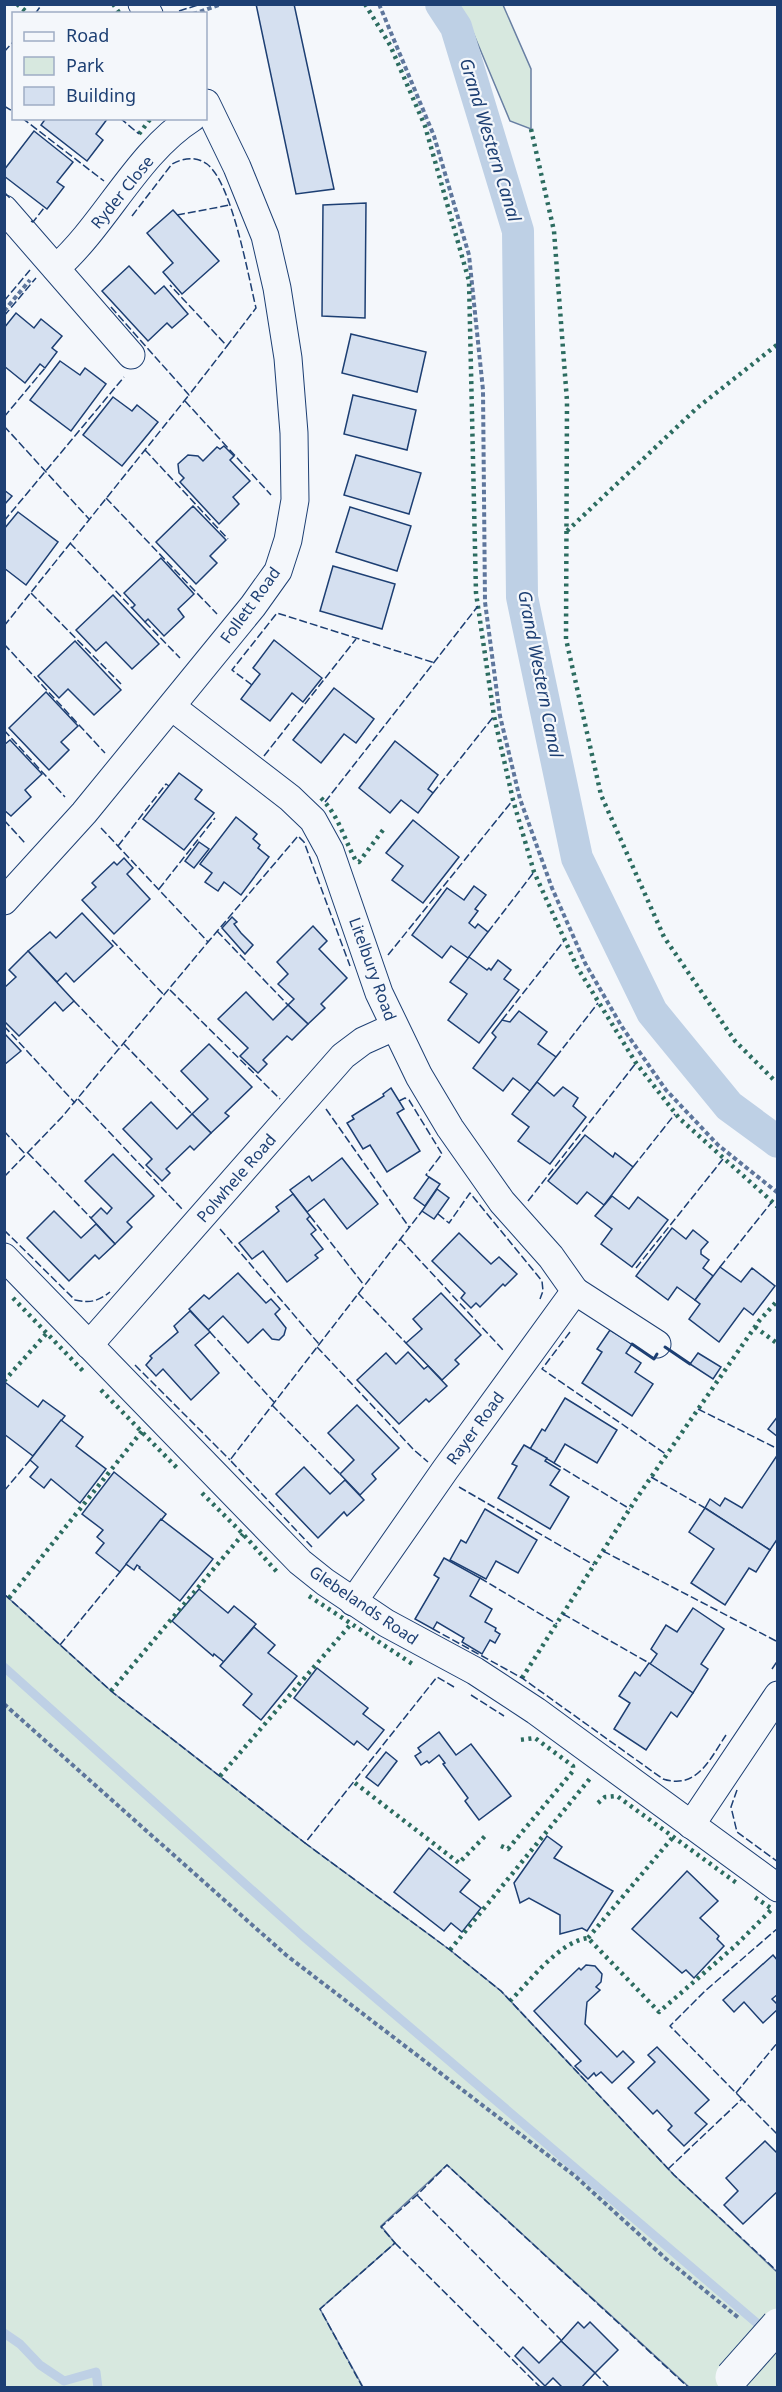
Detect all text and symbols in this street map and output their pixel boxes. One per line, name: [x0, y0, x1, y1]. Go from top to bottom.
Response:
legend: [12, 12, 207, 120]
text: Road: [66, 23, 109, 47]
text: Park: [66, 53, 104, 77]
water label: Grand Western Canal: [455, 55, 527, 225]
text: Building: [66, 83, 136, 107]
street label: Ryder Close: [86, 151, 158, 233]
street label: Follett Road: [215, 562, 285, 648]
water label: Grand Western Canal: [513, 588, 569, 760]
street label: Litelbury Road: [344, 914, 402, 1024]
street label: Polwhele Road: [191, 1129, 281, 1227]
street label: Rayer Road: [441, 1387, 509, 1469]
street label: Glebelands Road: [305, 1560, 423, 1650]

